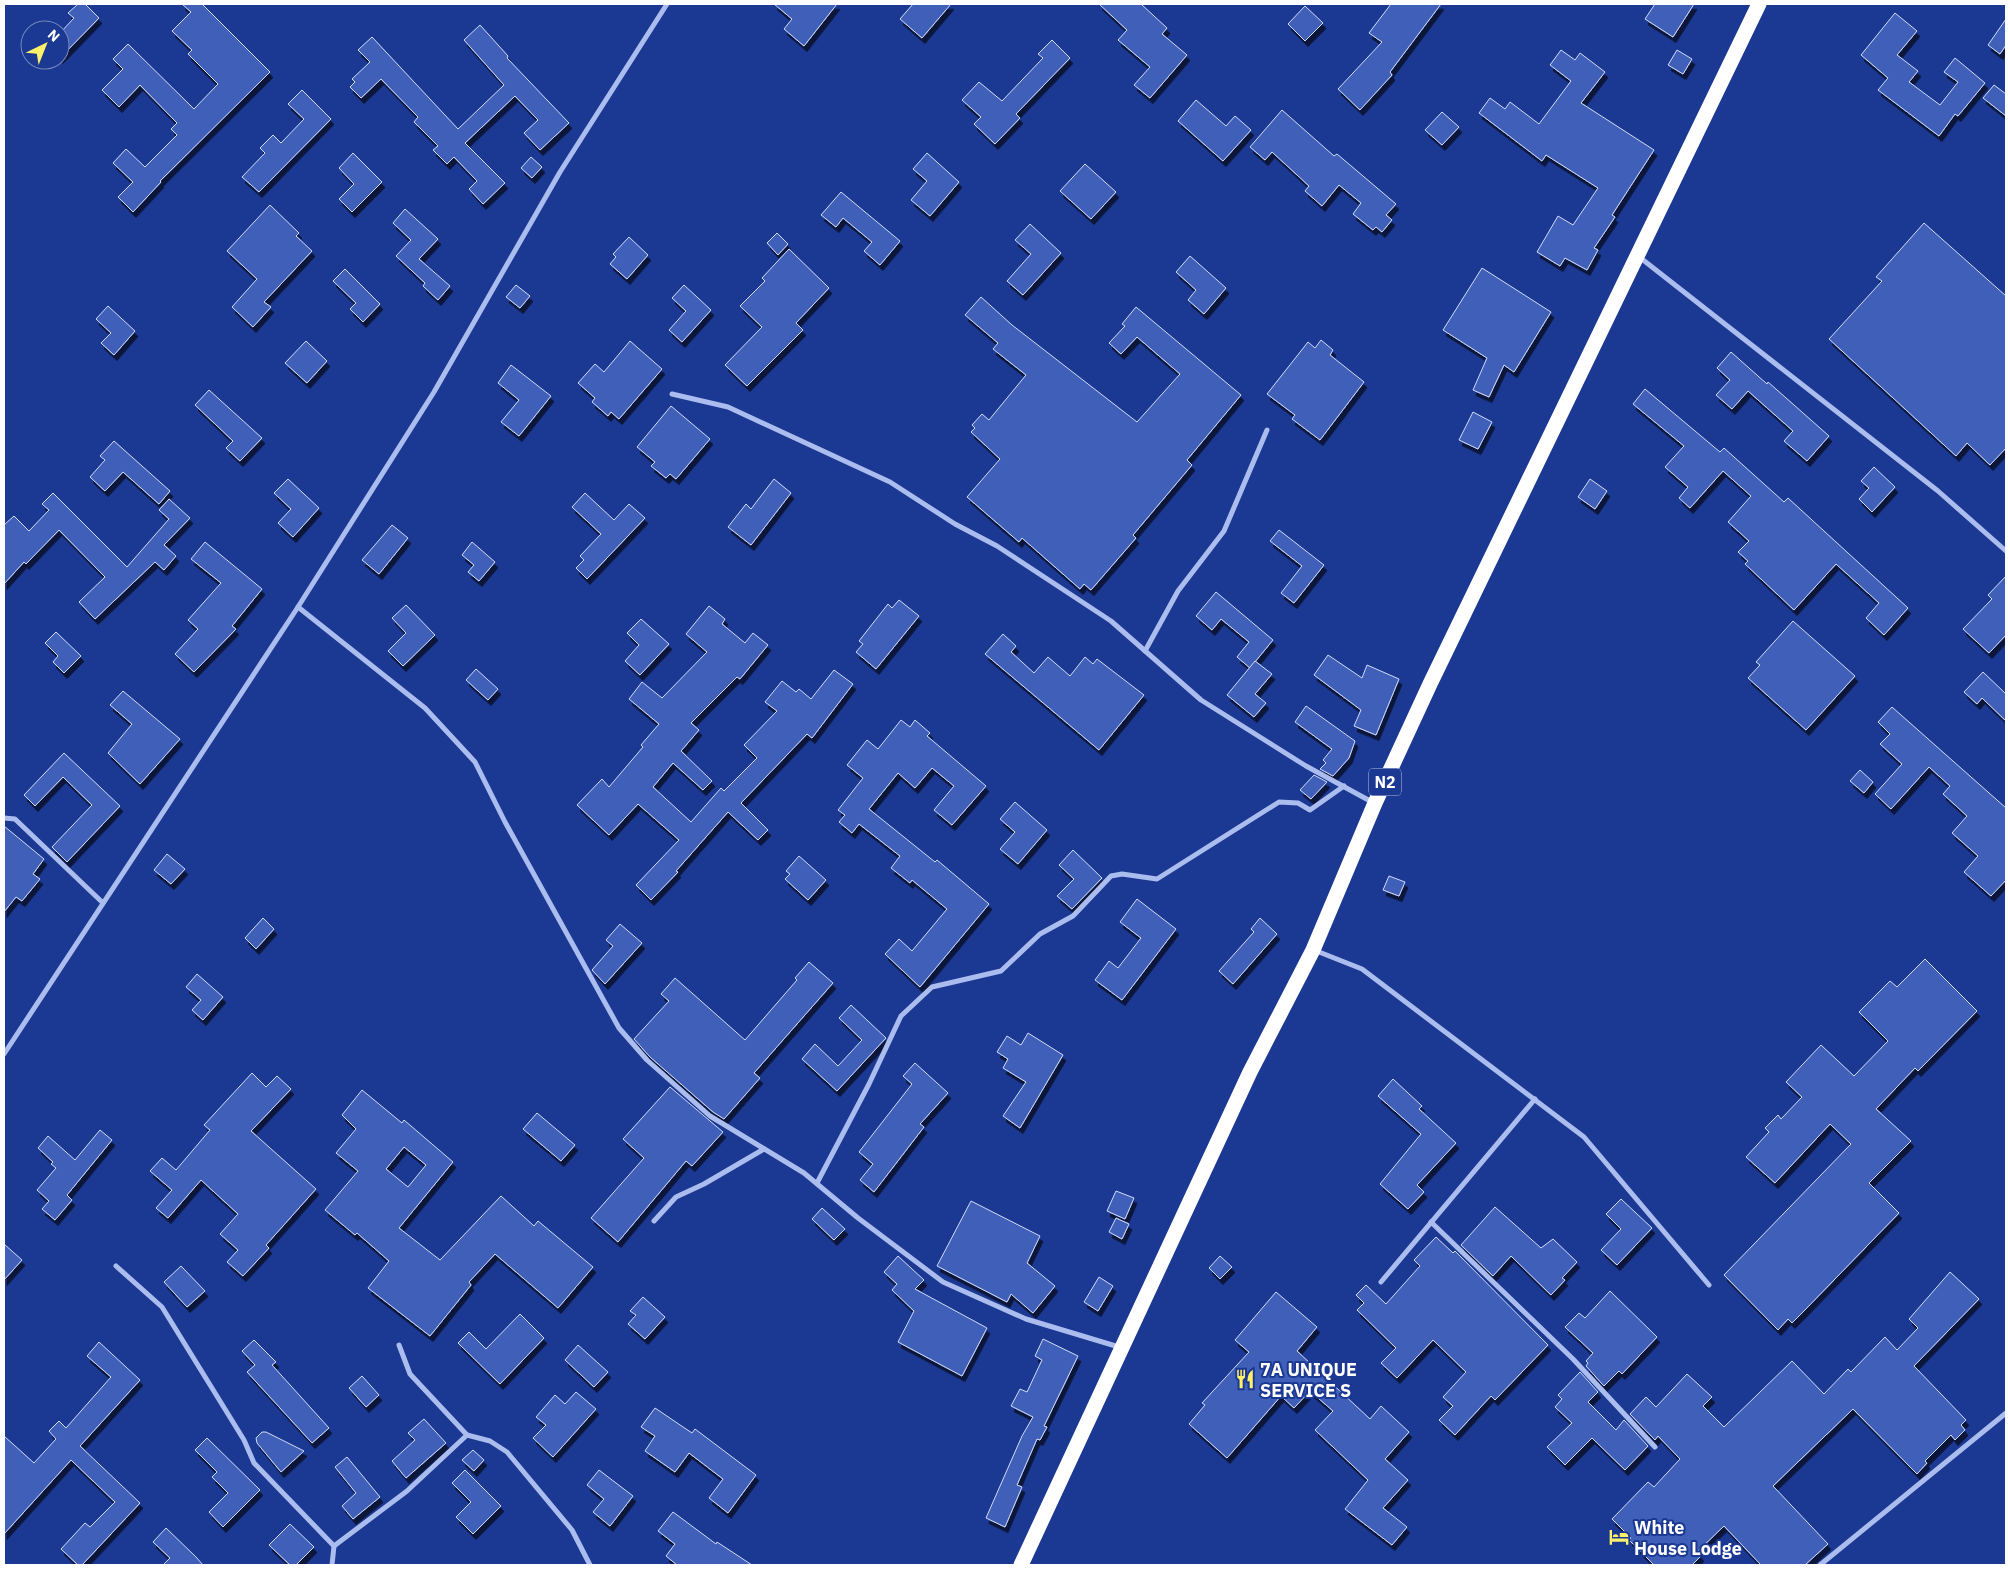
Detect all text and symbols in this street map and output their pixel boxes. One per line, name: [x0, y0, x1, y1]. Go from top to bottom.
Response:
north arrow: [20, 20, 70, 70]
text: N: [44, 25, 64, 46]
road number: N2: [1369, 769, 1401, 796]
place label: 7A UNIQUE SERVICE S: [1260, 1358, 1357, 1402]
restaurant icon: 7A UNIQUE SERVICE S: [1234, 1368, 1256, 1390]
place label: White House Lodge: [1634, 1516, 1742, 1560]
hotel icon: White House Lodge: [1608, 1526, 1630, 1548]

